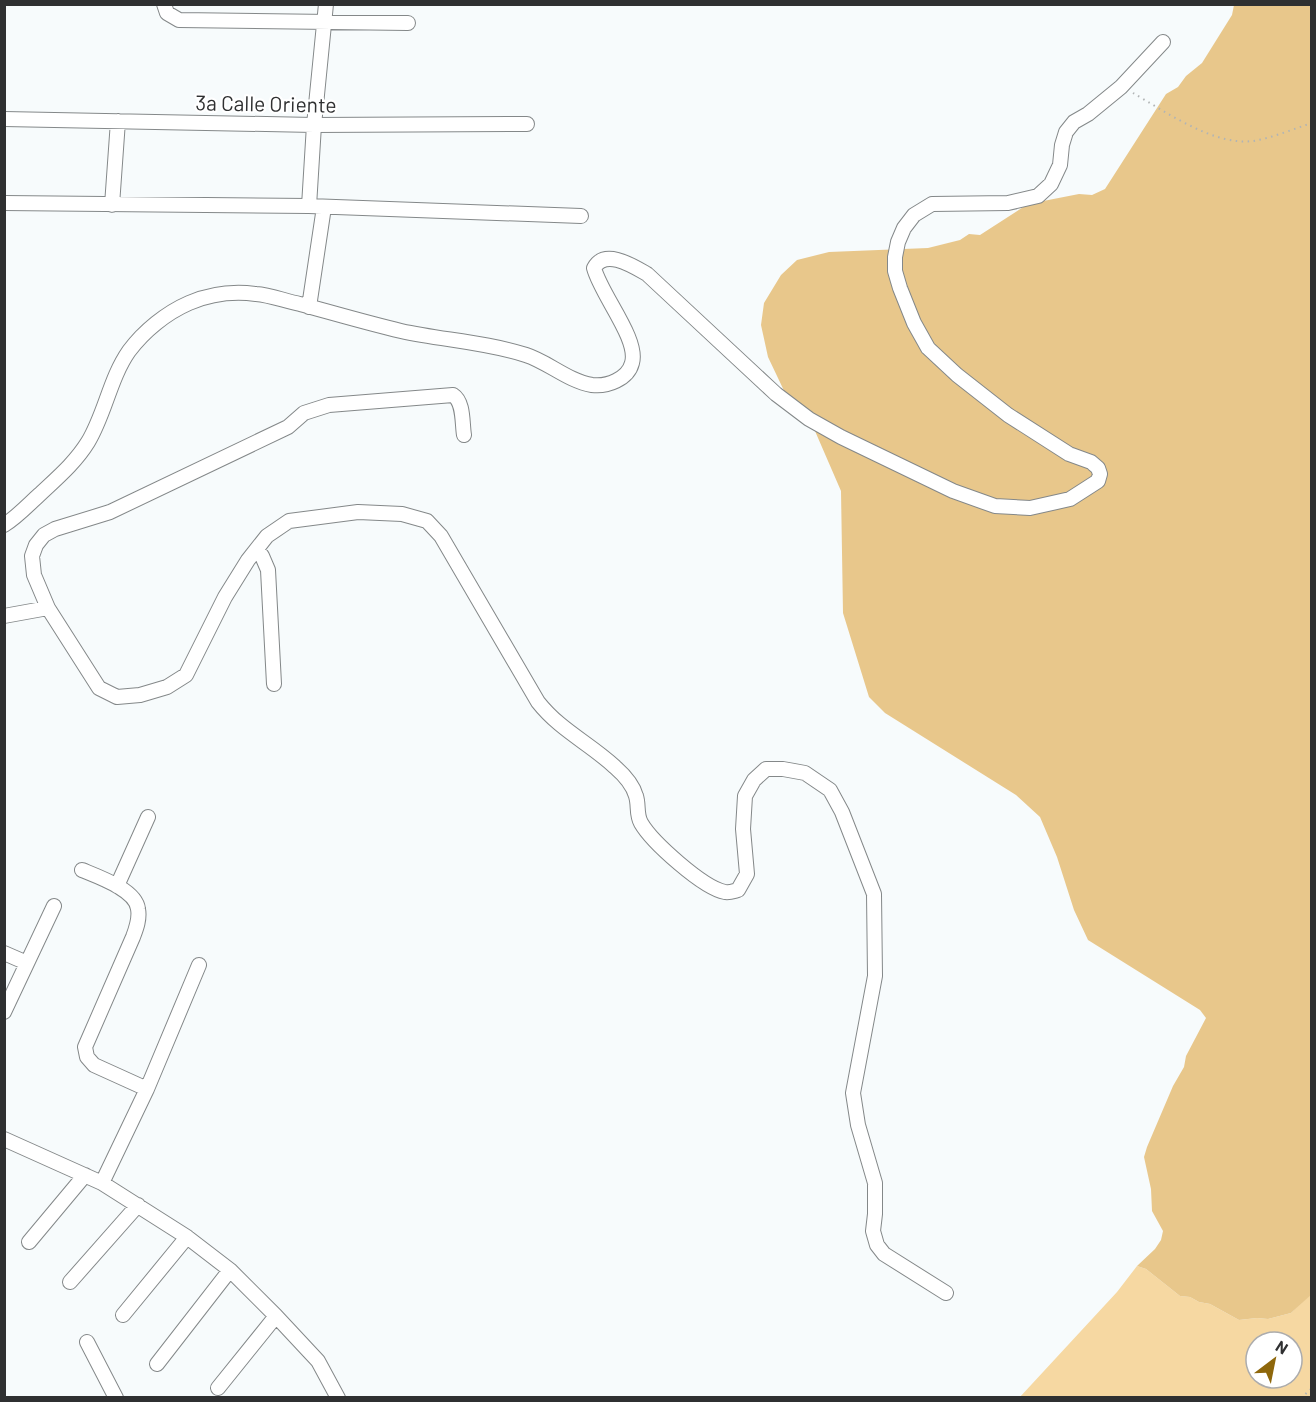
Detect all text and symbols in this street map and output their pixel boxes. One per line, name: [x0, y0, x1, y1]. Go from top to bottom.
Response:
street label: 3a Calle Oriente: [195, 89, 337, 117]
north arrow: [1244, 1330, 1304, 1390]
text: N: [1273, 1336, 1292, 1358]

